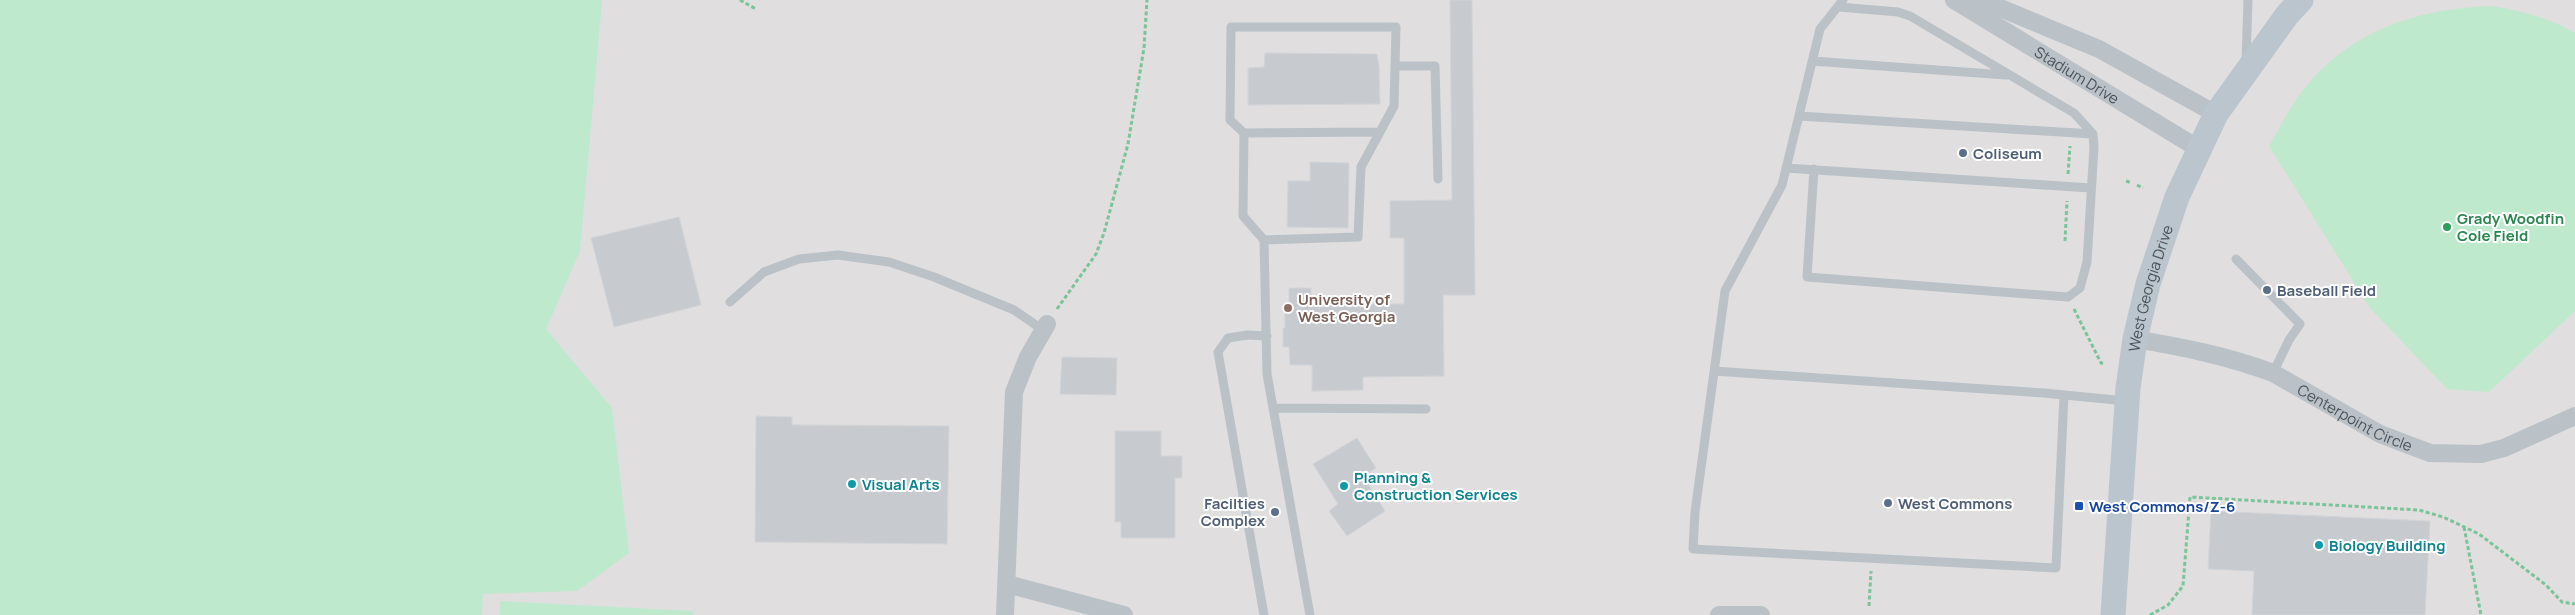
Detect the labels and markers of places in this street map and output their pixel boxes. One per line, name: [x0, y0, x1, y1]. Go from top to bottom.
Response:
place label: Coliseum: [1973, 143, 2042, 164]
marker: Coliseum: [1957, 147, 1969, 159]
place label: Grady Woodfin Cole Field: [2457, 208, 2564, 246]
marker: Grady Woodfin Cole Field: [2441, 221, 2453, 233]
place label: Baseball Field: [2277, 280, 2376, 301]
marker: Baseball Field: [2261, 284, 2273, 296]
place label: University of West Georgia: [1298, 289, 1395, 327]
marker: University of West Georgia: [1282, 302, 1294, 314]
place label: Planning & Construction Services: [1354, 467, 1518, 505]
place label: Visual Arts: [862, 474, 940, 495]
marker: Visual Arts: [846, 478, 858, 490]
marker: Planning & Construction Services: [1338, 480, 1350, 492]
place label: Facilties Complex: [1201, 493, 1266, 531]
place label: West Commons: [1898, 493, 2012, 514]
place label: West Commons/Z-6: [2089, 496, 2235, 517]
marker: West Commons: [1882, 497, 1894, 509]
marker: West Commons/Z-6: [2073, 500, 2085, 512]
marker: Facilties Complex: [1269, 506, 1281, 518]
place label: Biology Building: [2329, 535, 2445, 556]
marker: Biology Building: [2313, 539, 2325, 551]

